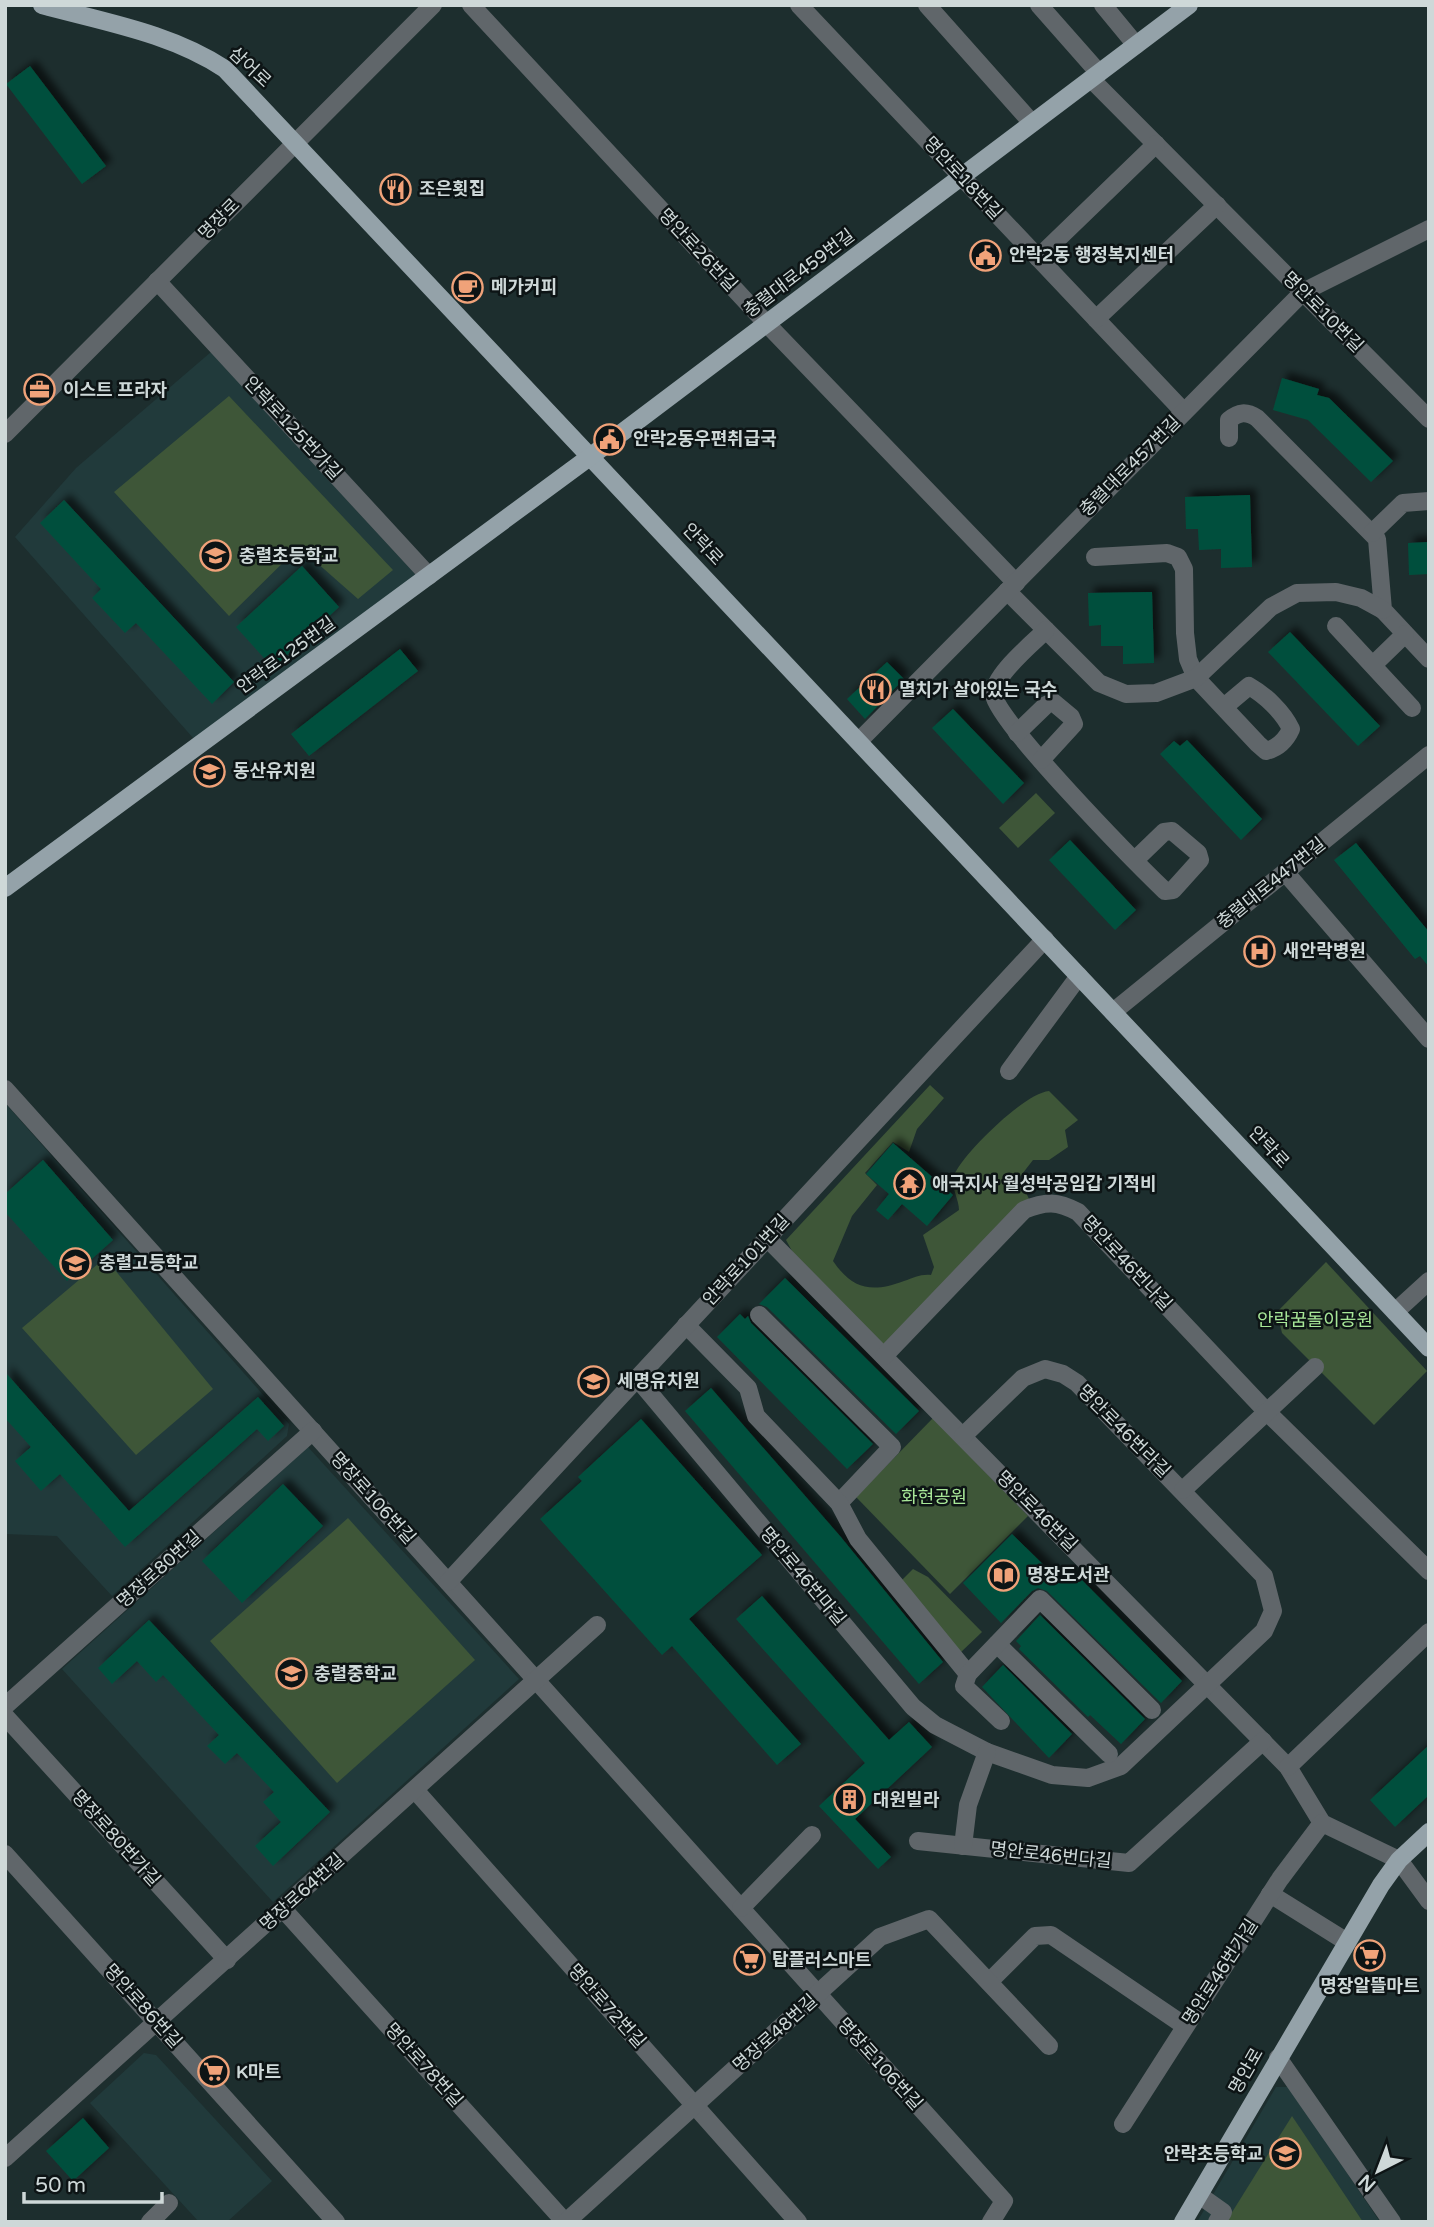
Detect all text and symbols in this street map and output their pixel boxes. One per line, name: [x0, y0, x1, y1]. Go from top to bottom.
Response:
street label: 삼어로: [224, 42, 276, 92]
street label: 명안로18번길: [919, 132, 1007, 224]
restaurant icon: 조은횟집: [379, 172, 413, 206]
place label: 조은횟집: [419, 178, 485, 200]
street label: 명장로: [194, 194, 244, 244]
street label: 명안로26번길: [654, 204, 742, 296]
street label: 충렬대로459번길: [739, 224, 859, 322]
public building icon: 안락2동 행정복지센터: [969, 238, 1003, 272]
place label: 안락2동 행정복지센터: [1009, 244, 1174, 266]
street label: 명안로10번길: [1278, 267, 1368, 357]
cafe icon: 메가커피: [451, 270, 485, 304]
place label: 메가커피: [491, 276, 557, 298]
street label: 안락로125번가길: [240, 372, 346, 484]
office icon: 이스트 프라자: [23, 373, 57, 407]
place label: 이스트 프라자: [63, 379, 167, 401]
street label: 충렬대로457번길: [1075, 411, 1185, 521]
public building icon: 안락2동우편취급국: [593, 422, 627, 456]
place label: 안락2동우편취급국: [633, 428, 777, 450]
street label: 안락로: [678, 518, 728, 570]
school or university icon: 충렬초등학교: [199, 539, 233, 573]
place label: 충렬초등학교: [239, 545, 338, 567]
street label: 안락로125번길: [232, 612, 340, 698]
restaurant icon: 멸치가 살아있는 국수: [859, 673, 893, 707]
place label: 멸치가 살아있는 국수: [899, 679, 1057, 701]
school or university icon: 동산유치원: [193, 754, 227, 788]
place label: 동산유치원: [233, 760, 316, 782]
street label: 충렬대로447번길: [1212, 833, 1330, 933]
hospital icon: 새안락병원: [1243, 934, 1277, 968]
place label: 새안락병원: [1283, 940, 1366, 962]
street label: 안락로: [1244, 1121, 1294, 1173]
temple icon: 애국지사 월성박공임갑 기적비: [892, 1167, 926, 1201]
place label: 애국지사 월성박공임갑 기적비: [932, 1173, 1157, 1195]
street label: 안락로101번길: [698, 1210, 794, 1310]
street label: 명안로46번나길: [1077, 1211, 1177, 1315]
school or university icon: 충렬고등학교: [59, 1246, 93, 1280]
place label: 충렬고등학교: [99, 1252, 198, 1274]
park label: 안락꿈돌이공원: [1257, 1309, 1373, 1331]
school or university icon: 세명유치원: [577, 1364, 611, 1398]
place label: 세명유치원: [617, 1370, 700, 1392]
street label: 명안로46번라길: [1073, 1380, 1175, 1482]
street label: 명장로106번길: [326, 1447, 420, 1549]
street label: 명안로46번길: [992, 1466, 1082, 1556]
park label: 화현공원: [901, 1486, 967, 1508]
street label: 명안로46번마길: [755, 1522, 851, 1630]
street label: 명장로80번길: [112, 1526, 206, 1612]
library icon: 명장도서관: [987, 1558, 1021, 1592]
place label: 명장도서관: [1027, 1564, 1110, 1586]
school or university icon: 충렬중학교: [274, 1657, 308, 1691]
place label: 충렬중학교: [314, 1663, 397, 1685]
building icon: 대원빌라: [833, 1783, 867, 1817]
street label: 명장로80번가길: [67, 1785, 165, 1891]
place label: 대원빌라: [873, 1789, 940, 1811]
street label: 명안로46번다길: [989, 1838, 1113, 1872]
street label: 명장로64번길: [255, 1849, 349, 1935]
street label: 명안로46번가길: [1178, 1915, 1262, 2029]
supermarket icon: 명장알뜰마트: [1353, 1939, 1387, 1973]
supermarket icon: 탑플러스마트: [732, 1943, 766, 1977]
place label: 탑플러스마트: [772, 1949, 871, 1971]
street label: 명안로86번길: [100, 1959, 186, 2053]
street label: 명안로72번길: [564, 1959, 650, 2053]
place label: 명장알뜰마트: [1320, 1975, 1420, 1997]
street label: 명장로48번길: [728, 1990, 822, 2076]
street label: 명장로106번길: [833, 2013, 927, 2115]
street label: 명안로78번길: [381, 2018, 467, 2112]
street label: 명안로: [1224, 2044, 1268, 2098]
supermarket icon: K마트: [196, 2055, 230, 2089]
place label: K마트: [236, 2061, 281, 2083]
north arrow: [1343, 2136, 1413, 2206]
school or university icon: 안락초등학교: [1269, 2137, 1303, 2171]
place label: 안락초등학교: [1164, 2143, 1263, 2165]
scale bar: [24, 2160, 163, 2204]
text: N: [1354, 2170, 1380, 2196]
text: 50 m: [35, 2173, 86, 2198]

